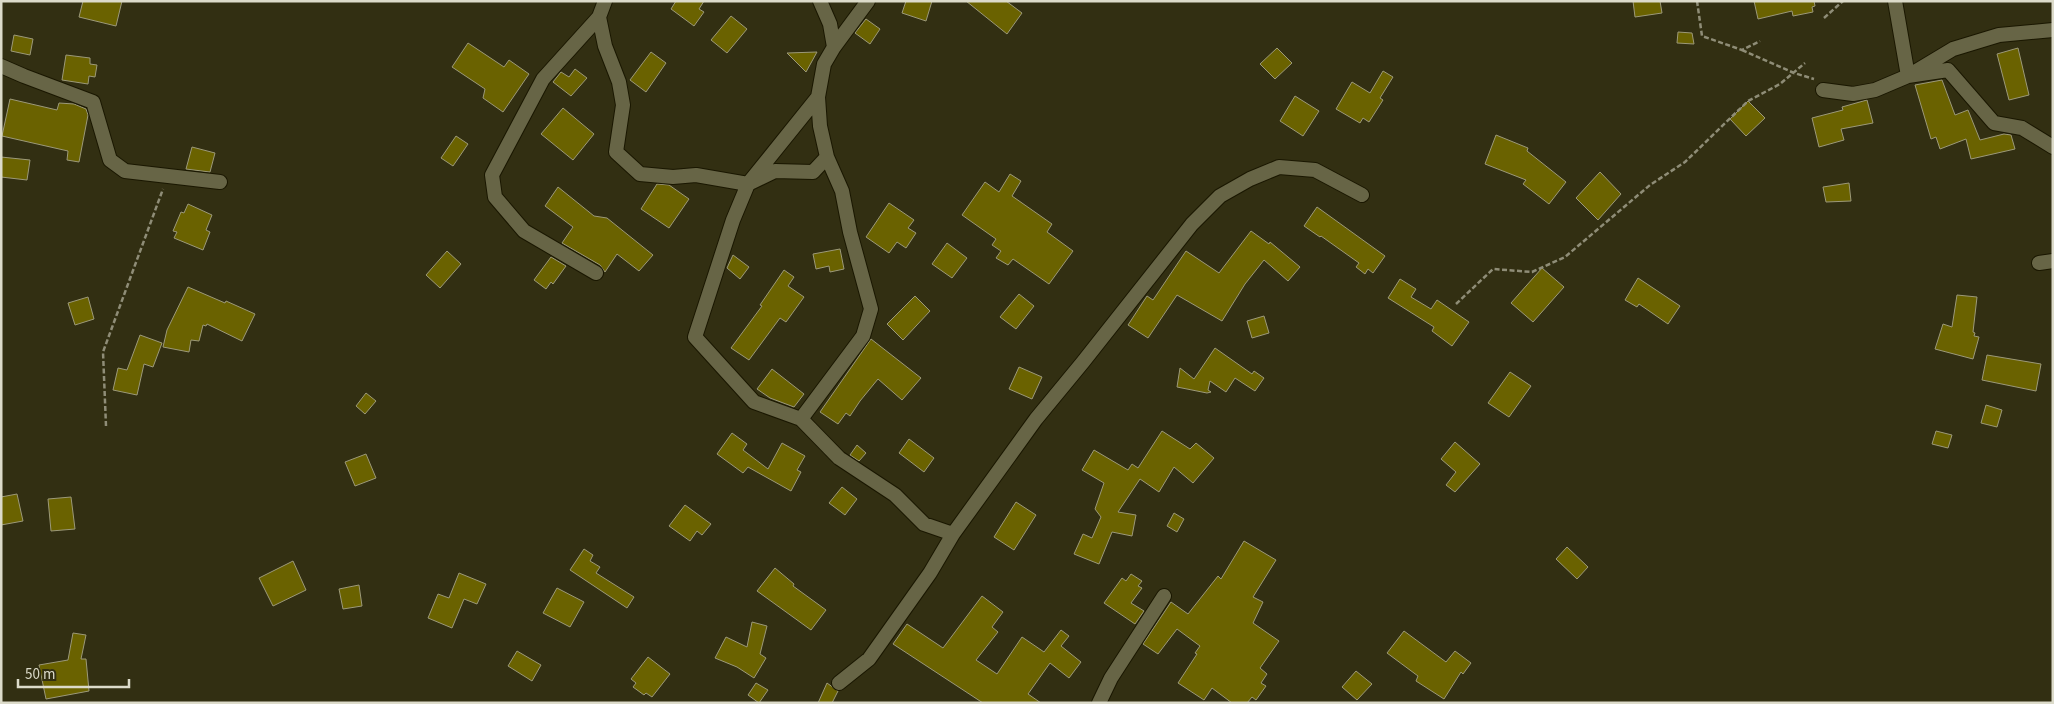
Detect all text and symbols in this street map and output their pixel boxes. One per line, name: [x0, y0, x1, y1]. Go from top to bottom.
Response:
scale bar: [18, 656, 129, 688]
text: 50 m: [25, 664, 55, 685]

